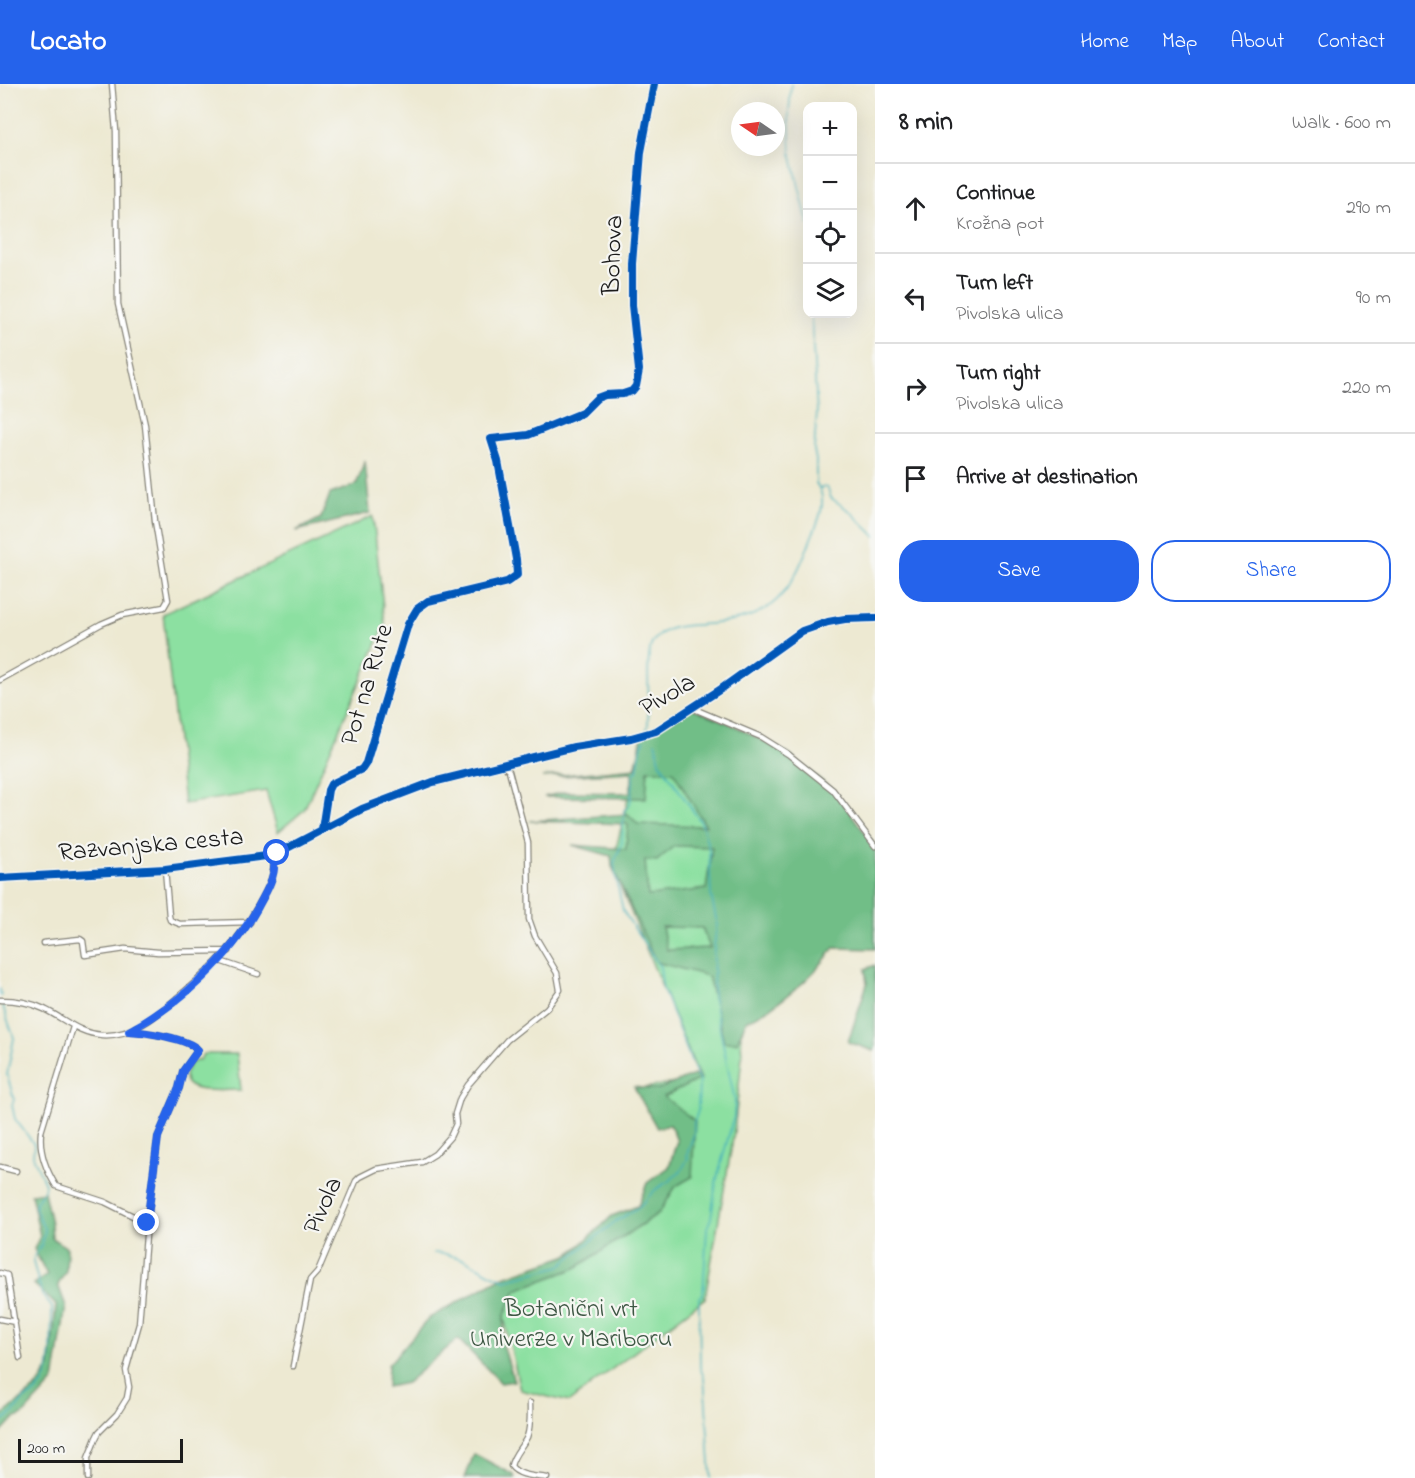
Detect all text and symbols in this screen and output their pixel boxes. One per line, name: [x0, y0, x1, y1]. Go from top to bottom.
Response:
text: Locato: [30, 22, 106, 63]
text: Home: [1080, 27, 1129, 57]
text: Map: [1162, 27, 1197, 57]
text: About: [1230, 27, 1284, 57]
text: Contact: [1317, 27, 1385, 57]
north arrow: [731, 102, 785, 156]
map controls: [803, 102, 857, 318]
button: +: [803, 102, 857, 156]
text: 8 min: [899, 104, 953, 142]
text: Walk · 600 m: [1292, 109, 1391, 138]
button: −: [803, 156, 857, 210]
text: Continue: [956, 178, 1035, 210]
icon: ahead: [899, 192, 932, 225]
text: 290 m: [1346, 194, 1391, 223]
button: locate: [803, 210, 857, 264]
text: Krožna pot: [956, 210, 1044, 239]
street label: Bohova: [594, 214, 634, 297]
button: layers: [803, 264, 857, 318]
text: Turn left: [956, 268, 1033, 300]
icon: left: [899, 282, 932, 315]
text: 90 m: [1356, 284, 1391, 313]
text: Pivolska ulica: [956, 300, 1064, 329]
text: Turn right: [956, 358, 1041, 390]
icon: right: [899, 372, 932, 405]
text: 220 m: [1342, 374, 1391, 403]
text: Pivolska ulica: [956, 390, 1064, 419]
icon: arrive: [899, 462, 932, 495]
text: Arrive at destination: [956, 462, 1138, 494]
button: Save: [899, 540, 1139, 602]
button: Share: [1151, 540, 1391, 602]
street label: Pot na Rute: [332, 619, 405, 750]
street label: Pivola: [633, 665, 703, 727]
street label: Razvanjska cesta: [57, 819, 245, 873]
route start: [263, 839, 289, 865]
street label: Pivola: [294, 1171, 354, 1241]
route end: [133, 1209, 159, 1235]
park label: Botanični vrt Univerze v Mariboru: [470, 1291, 672, 1359]
scale bar: [18, 1436, 183, 1464]
text: 200 m: [27, 1437, 65, 1461]

